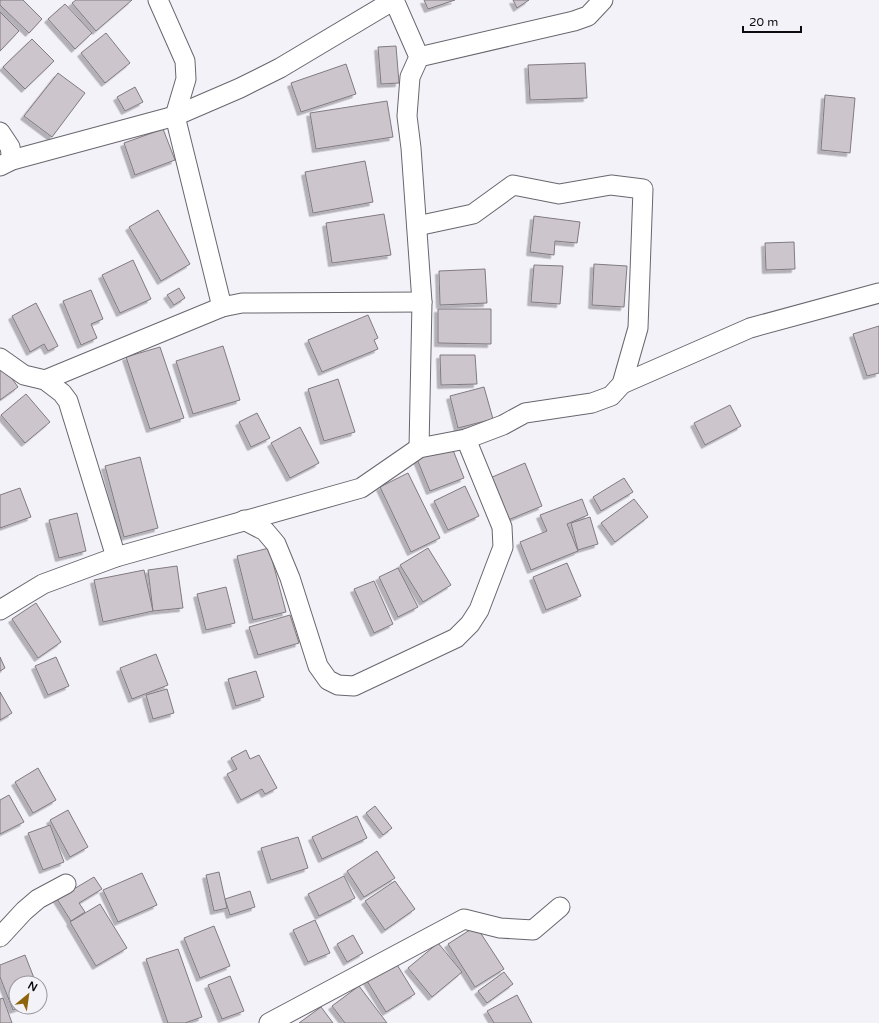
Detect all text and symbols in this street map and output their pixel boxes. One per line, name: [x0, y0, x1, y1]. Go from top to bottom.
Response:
scale bar: [743, 8, 801, 34]
text: 20 m: [749, 15, 778, 29]
north arrow: [8, 975, 48, 1015]
text: N: [26, 979, 40, 995]

